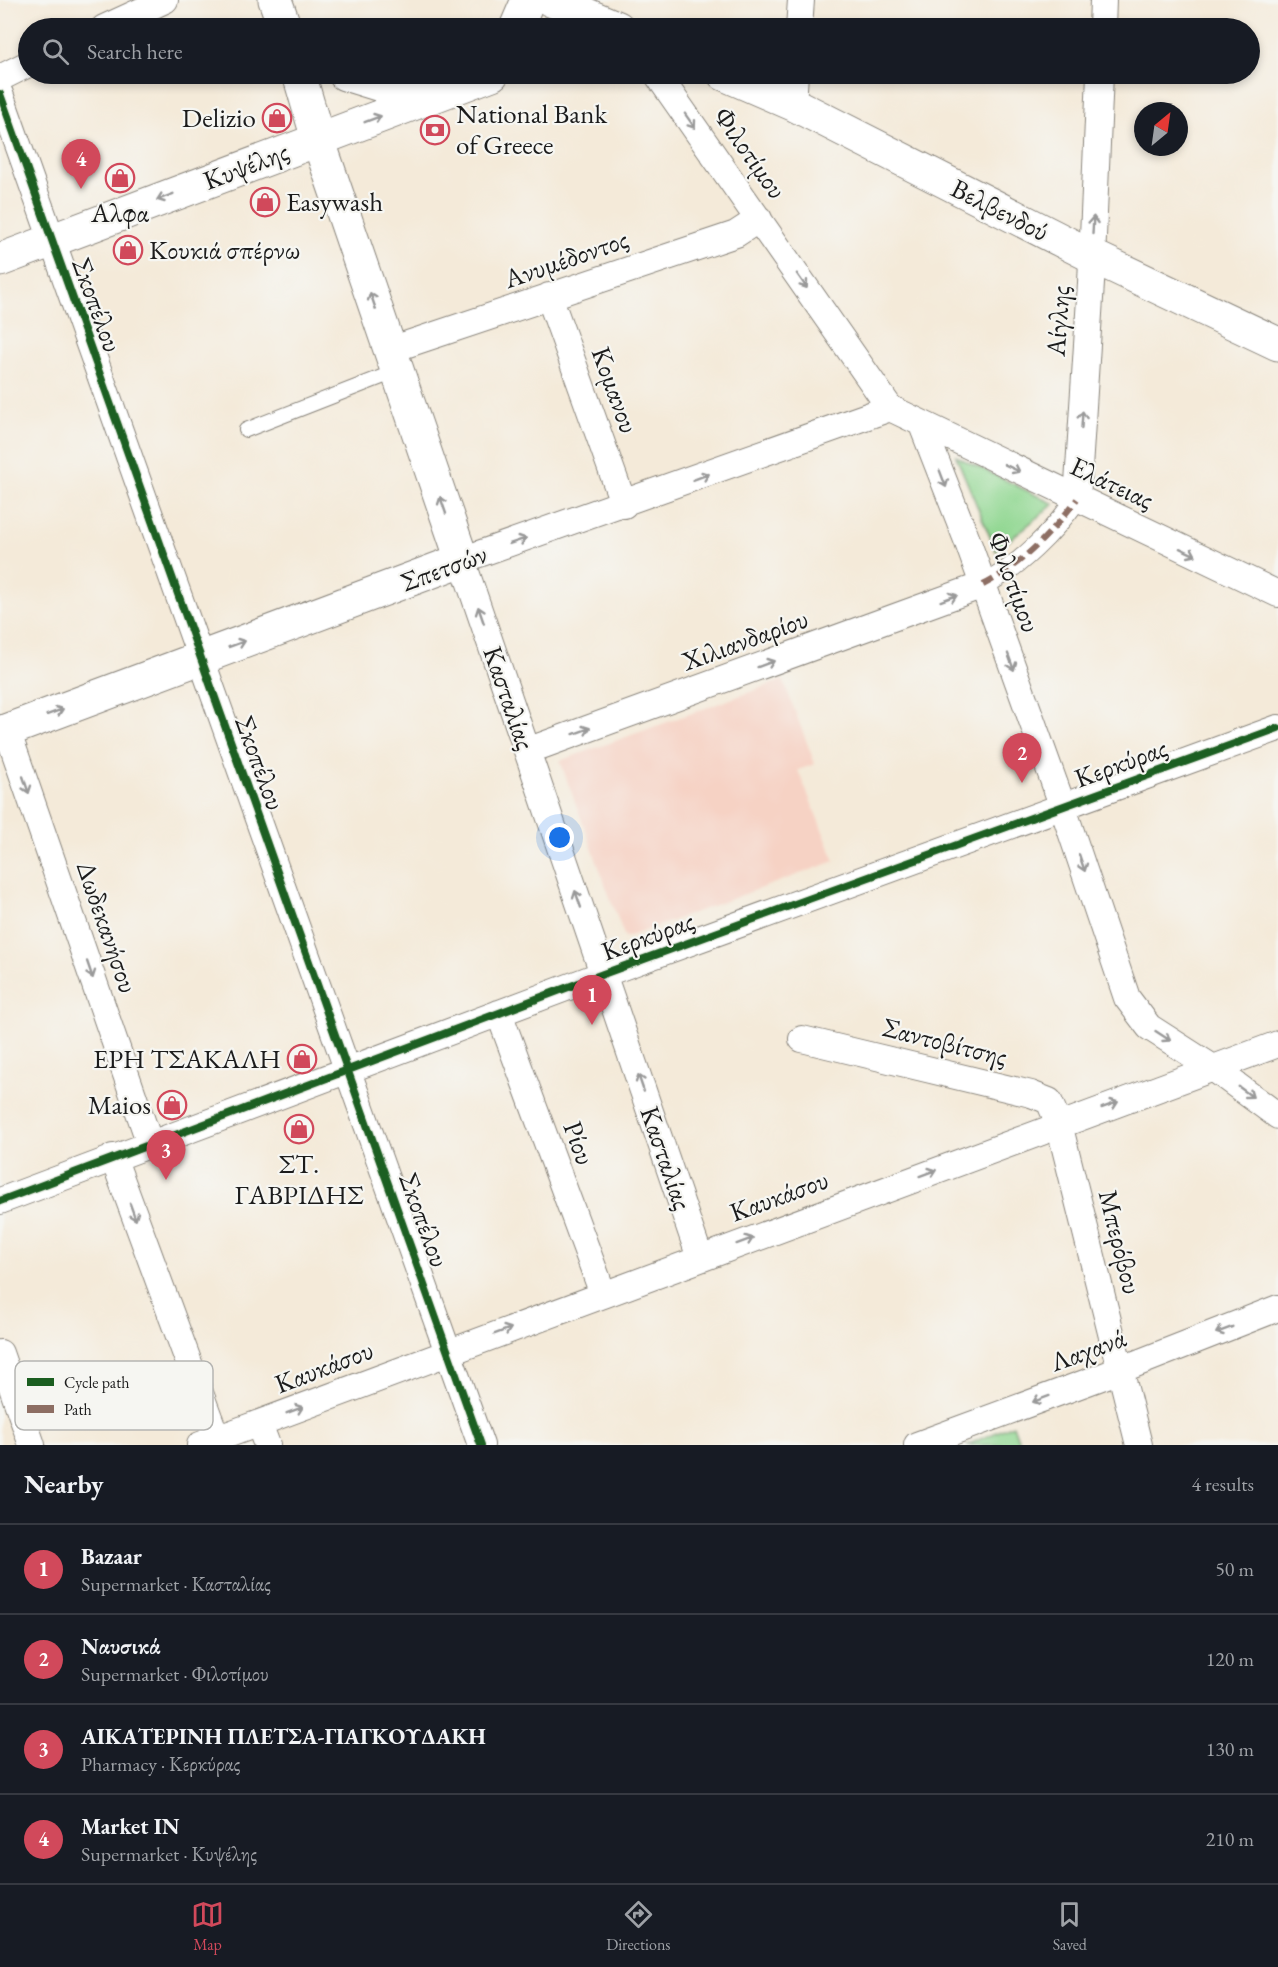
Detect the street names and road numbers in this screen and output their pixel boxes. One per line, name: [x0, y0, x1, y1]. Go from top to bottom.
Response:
street label: Φιλοτίμου: [706, 100, 795, 206]
street label: Κυψέλης: [198, 133, 293, 198]
street label: Βελβενδού: [945, 170, 1055, 249]
street label: Ανυμέδοντος: [498, 221, 633, 296]
street label: Σκοπέλου: [64, 253, 131, 357]
street label: Αίγλης: [1037, 284, 1077, 359]
street label: Κομανου: [584, 342, 647, 438]
street label: Ελάτειας: [1065, 448, 1160, 517]
street label: Φιλοτίμου: [980, 527, 1049, 637]
street label: Σπετσών: [396, 536, 492, 599]
street label: Χιλιανδαρίου: [676, 601, 813, 679]
street label: Κασταλίας: [475, 641, 544, 754]
street label: Σκοπέλου: [227, 711, 294, 815]
street label: Κερκύρας: [1070, 730, 1172, 795]
street label: Δωδεκανήσου: [69, 856, 146, 997]
street label: Κερκύρας: [597, 903, 699, 968]
street label: Σαντοβίτσης: [879, 1009, 1011, 1074]
street label: Κασταλίας: [632, 1101, 701, 1214]
street label: Ρίου: [556, 1116, 603, 1169]
street label: Καυκάσου: [725, 1162, 833, 1230]
street label: Σκοπέλου: [391, 1168, 458, 1272]
street label: Μπερόβου: [1091, 1186, 1150, 1298]
street label: Λαχανά: [1044, 1319, 1131, 1380]
street label: Καυκάσου: [270, 1332, 378, 1401]

